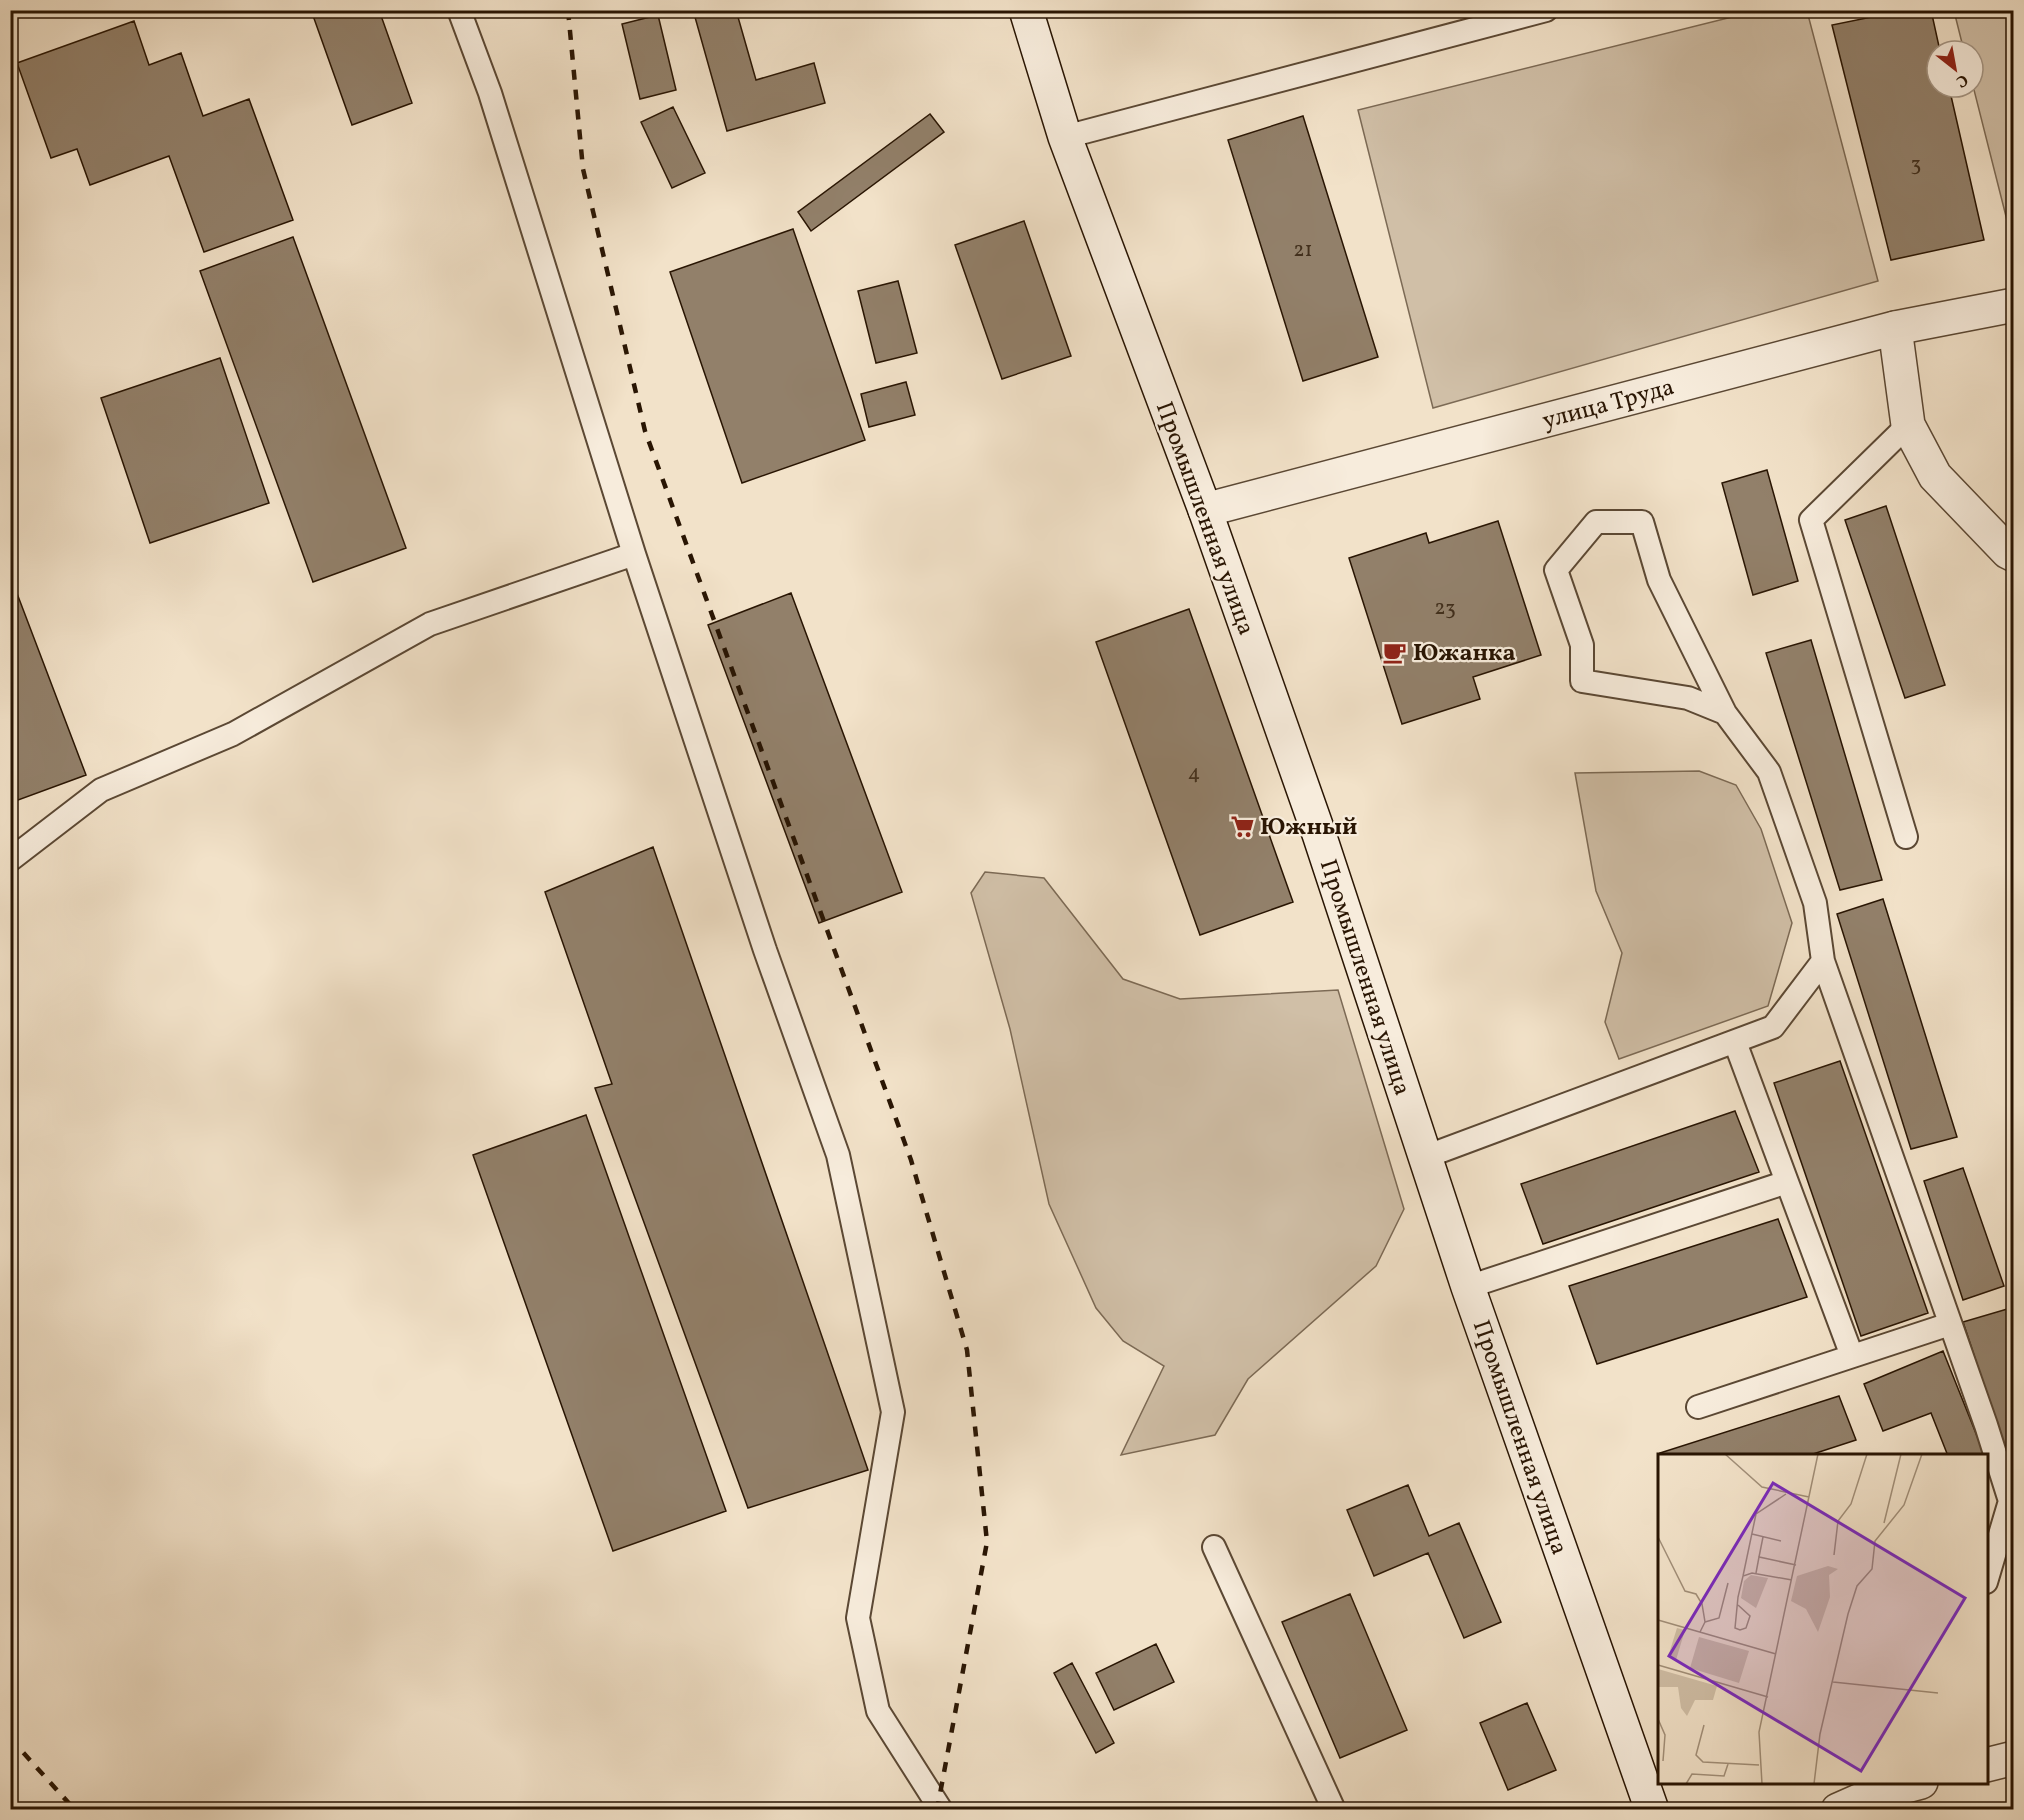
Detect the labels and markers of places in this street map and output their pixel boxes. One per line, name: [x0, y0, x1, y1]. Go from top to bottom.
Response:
place label: Южанка: [1413, 637, 1516, 671]
cafe icon: Южанка: [1382, 639, 1408, 665]
place label: Южный: [1260, 811, 1357, 845]
supermarket icon: Южный: [1229, 813, 1255, 839]

